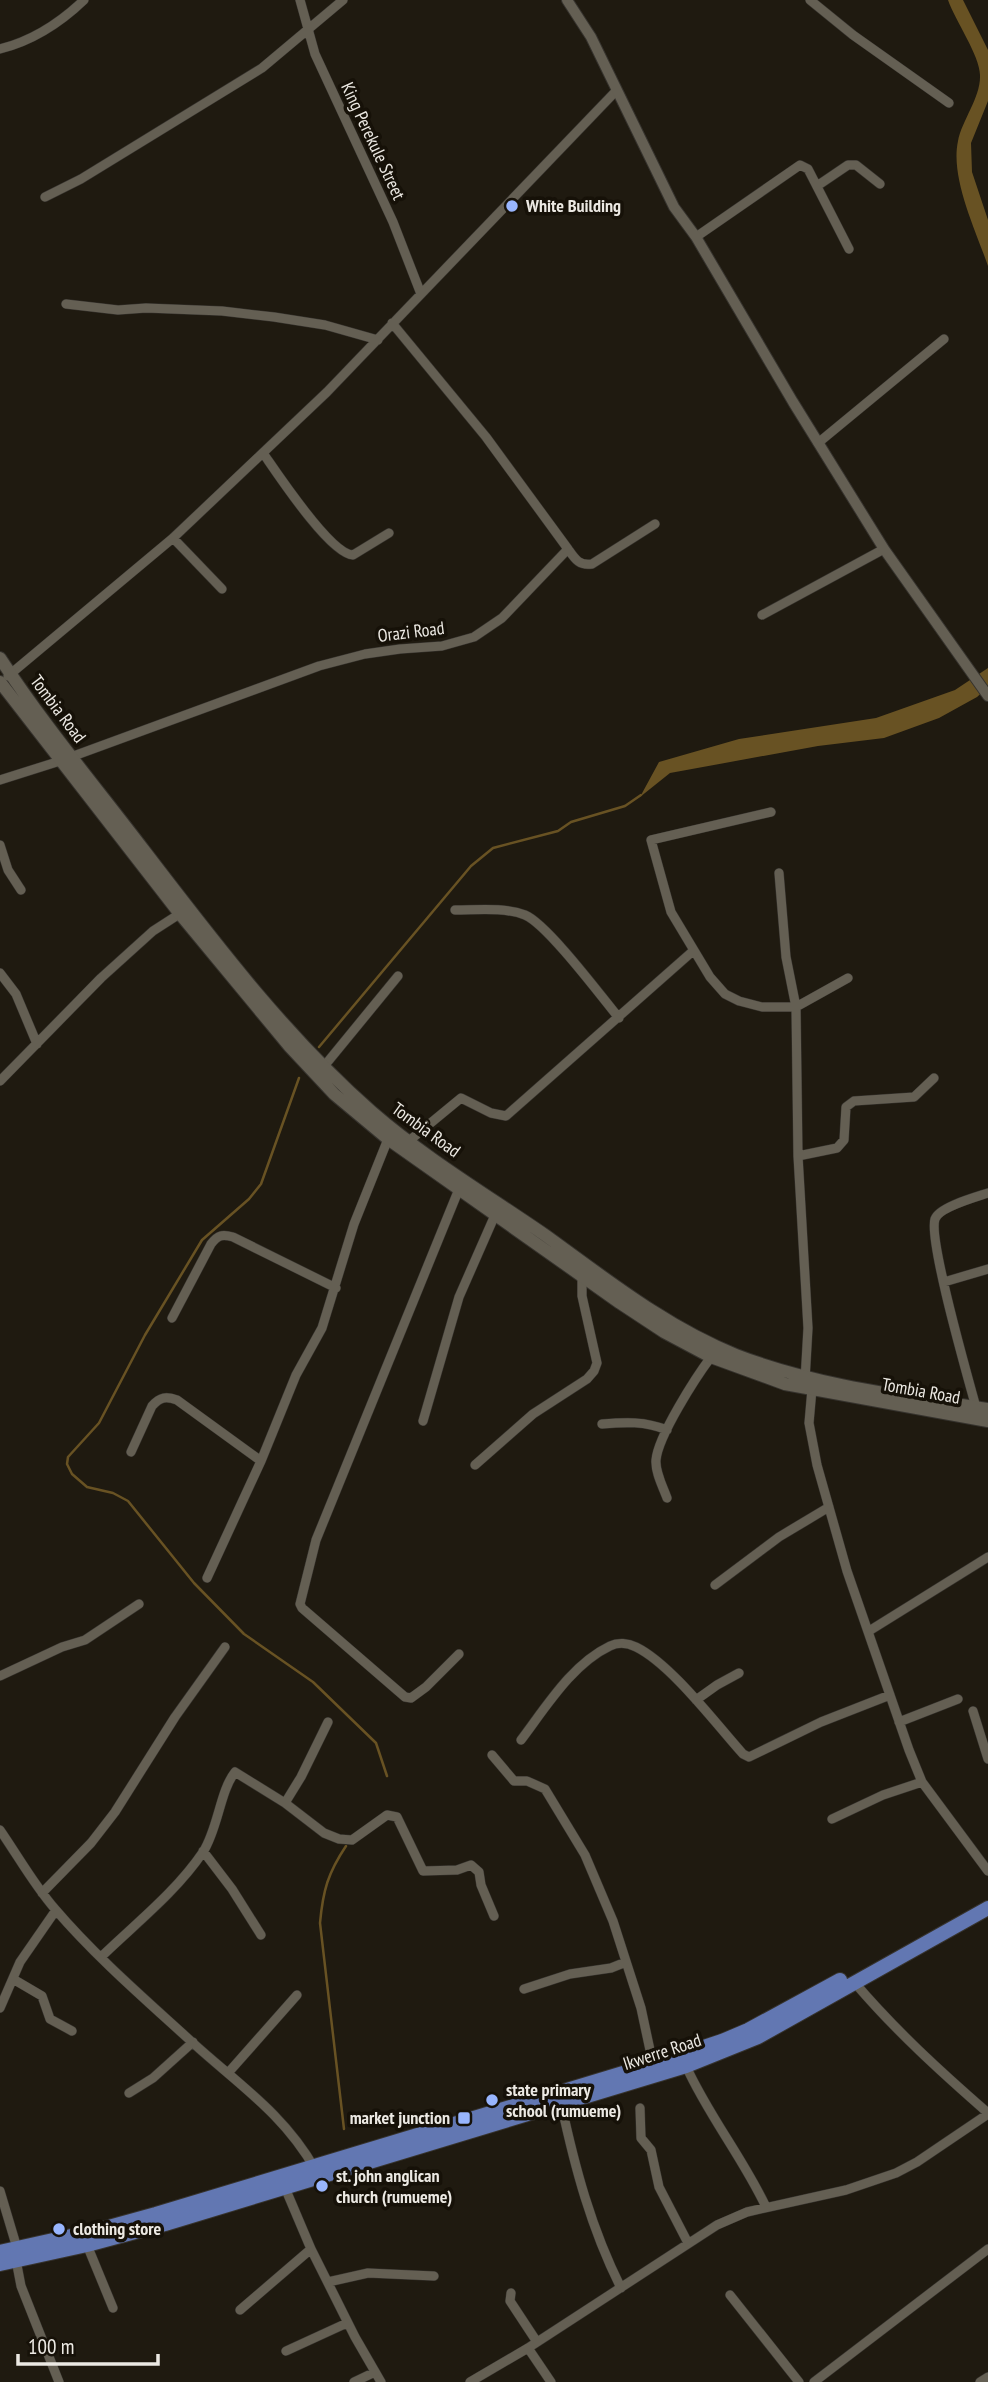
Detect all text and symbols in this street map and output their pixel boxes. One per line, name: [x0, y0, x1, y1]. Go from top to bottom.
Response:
street label: King Perekule Street: [336, 78, 411, 203]
place label: White Building: [525, 194, 621, 217]
marker: White Building: [504, 198, 520, 214]
street label: Orazi Road: [376, 616, 446, 647]
street label: Tombia Road: [25, 670, 91, 747]
street label: Tombia Road: [388, 1097, 465, 1162]
street label: Tombia Road: [880, 1372, 962, 1409]
street label: Ikwerre Road: [620, 2028, 704, 2075]
place label: state primary school (rumueme): [506, 2078, 621, 2122]
marker: state primary school (rumueme): [484, 2092, 500, 2108]
place label: market junction: [350, 2106, 450, 2129]
marker: market junction: [456, 2110, 472, 2126]
place label: st. john anglican church (rumueme): [336, 2164, 452, 2208]
marker: st. john anglican church (rumueme): [314, 2178, 330, 2194]
place label: clothing store: [73, 2217, 162, 2240]
marker: clothing store: [51, 2221, 67, 2237]
scale bar: [18, 2322, 158, 2366]
text: 100 m: [28, 2333, 74, 2360]

